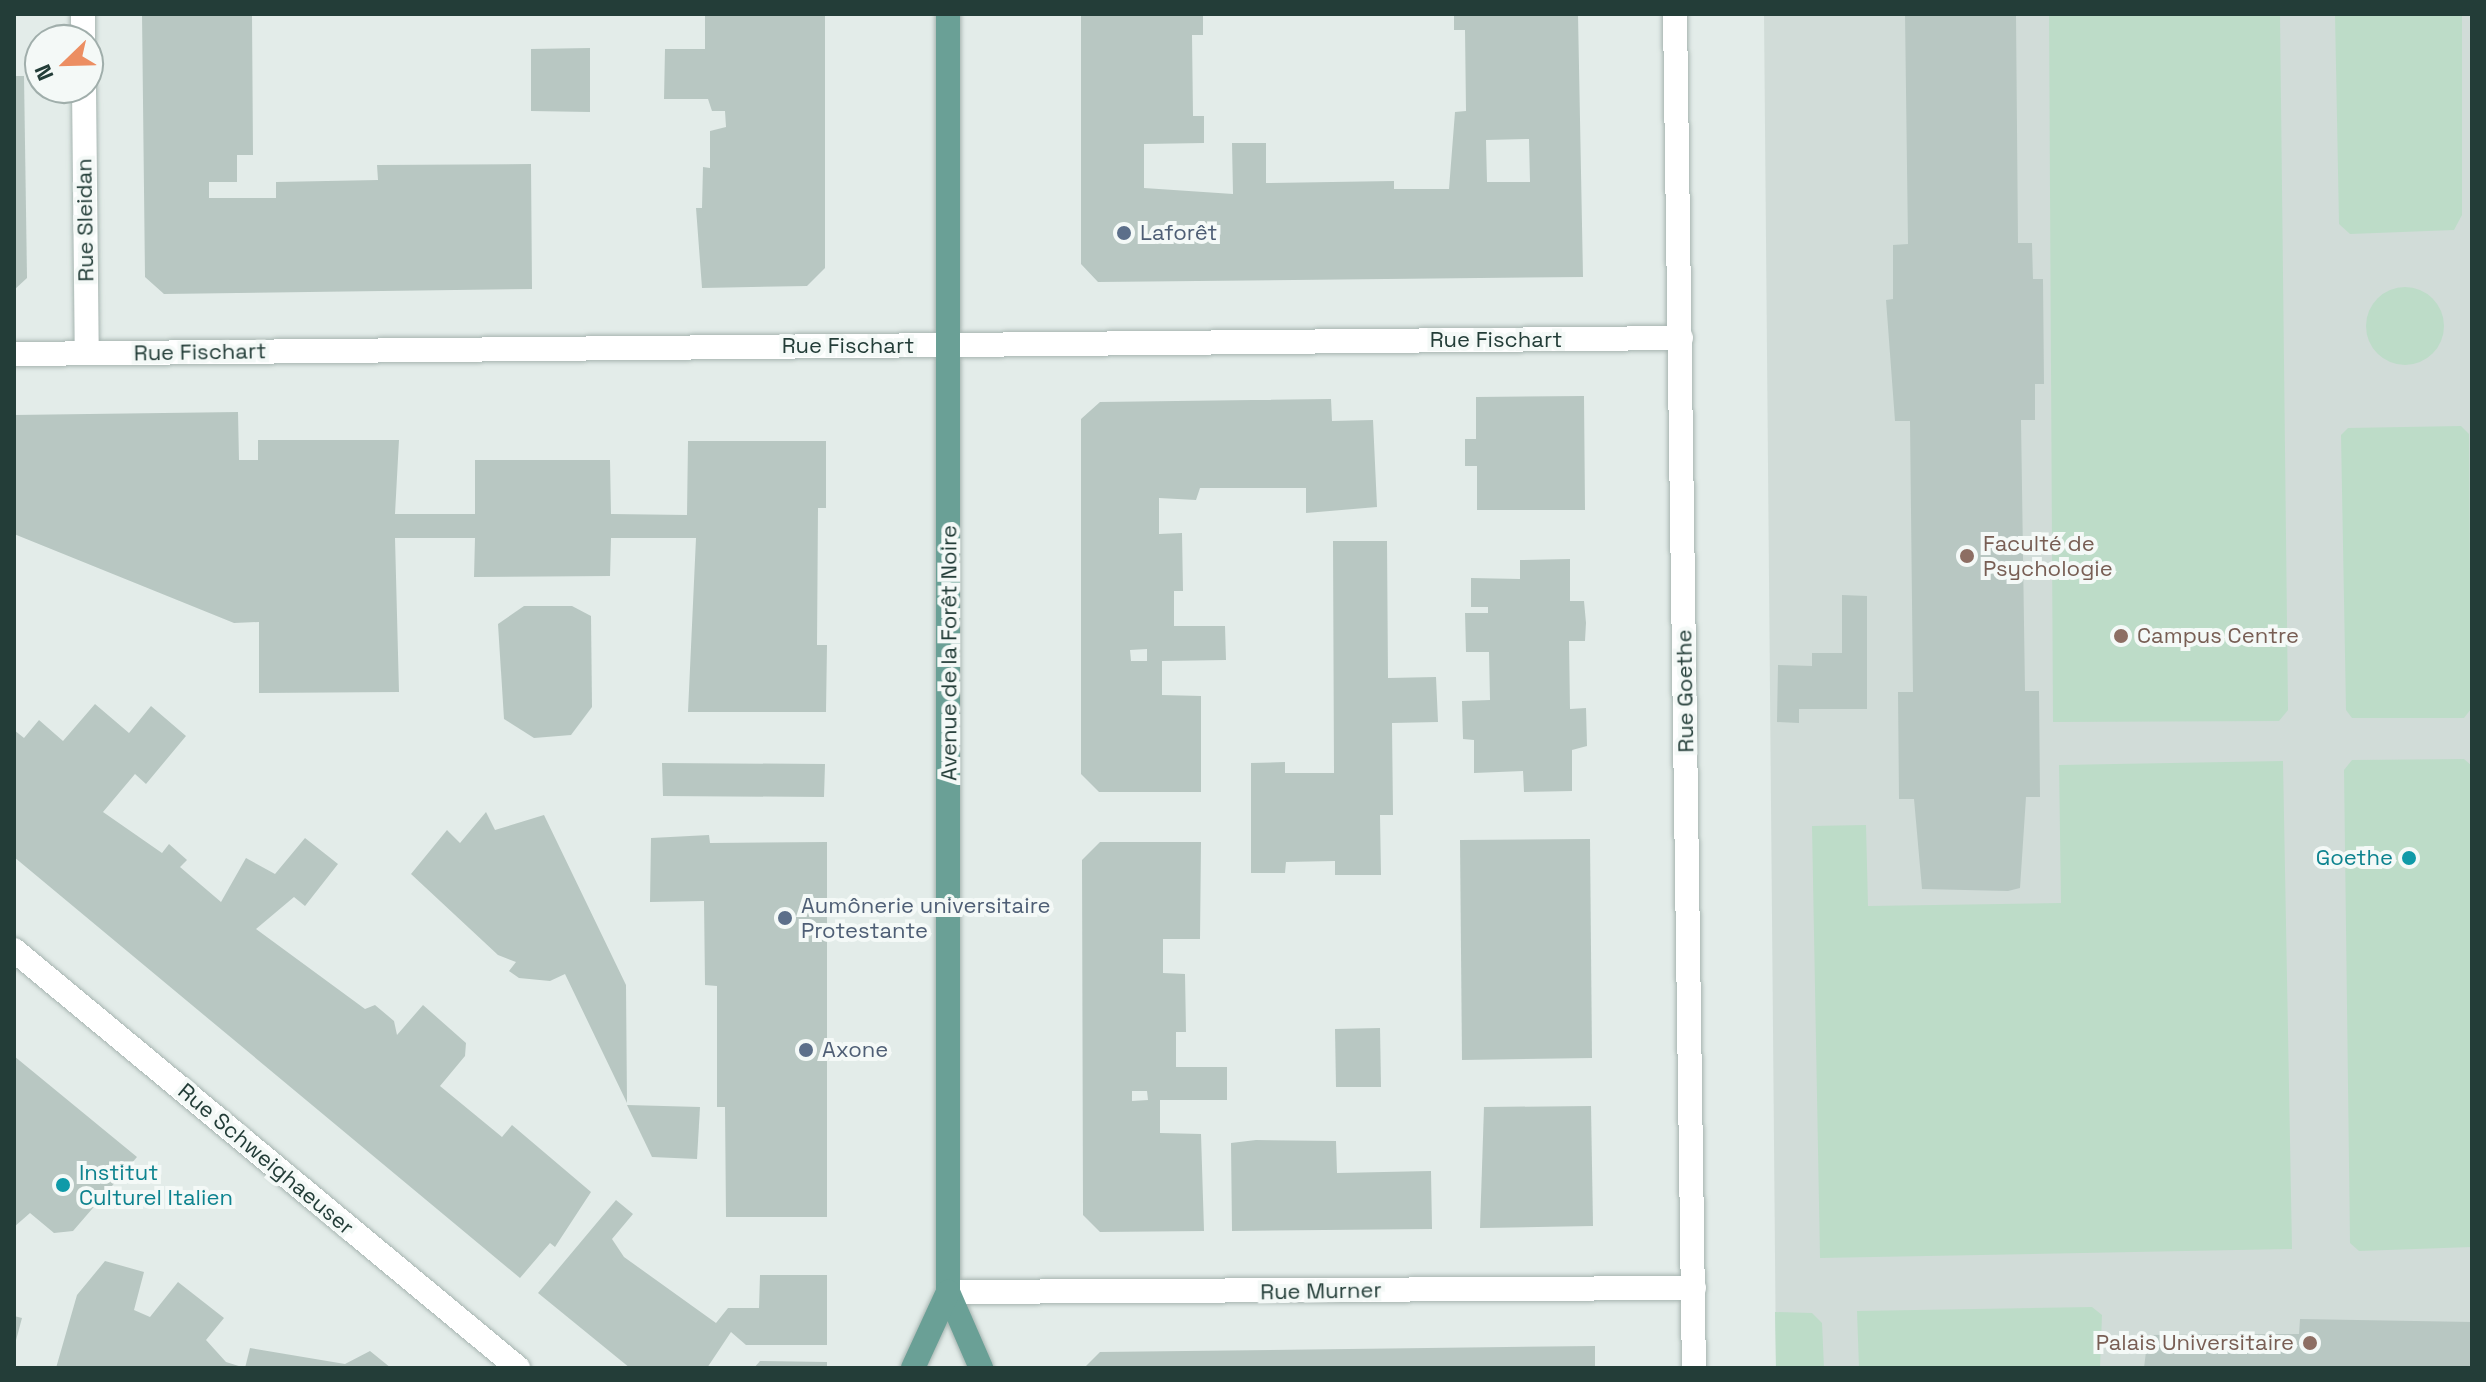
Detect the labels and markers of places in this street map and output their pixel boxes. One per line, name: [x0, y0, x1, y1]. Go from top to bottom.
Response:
place label: Laforêt: [1140, 220, 1217, 246]
marker: Laforêt: [1115, 224, 1133, 242]
place label: Faculté de Psychologie: [1983, 530, 2113, 582]
marker: Faculté de Psychologie: [1958, 547, 1976, 565]
place label: Campus Centre: [2137, 623, 2299, 649]
marker: Campus Centre: [2112, 627, 2130, 645]
place label: Goethe: [2316, 845, 2393, 871]
marker: Goethe: [2400, 849, 2418, 867]
place label: Aumônerie universitaire Protestante: [801, 892, 1051, 944]
marker: Aumônerie universitaire Protestante: [776, 909, 794, 927]
place label: Axone: [822, 1037, 888, 1063]
marker: Axone: [797, 1041, 815, 1059]
place label: Institut Culturel Italien: [79, 1159, 233, 1210]
marker: Institut Culturel Italien: [54, 1176, 72, 1194]
place label: Palais Universitaire: [2096, 1330, 2294, 1356]
marker: Palais Universitaire: [2301, 1334, 2319, 1352]

